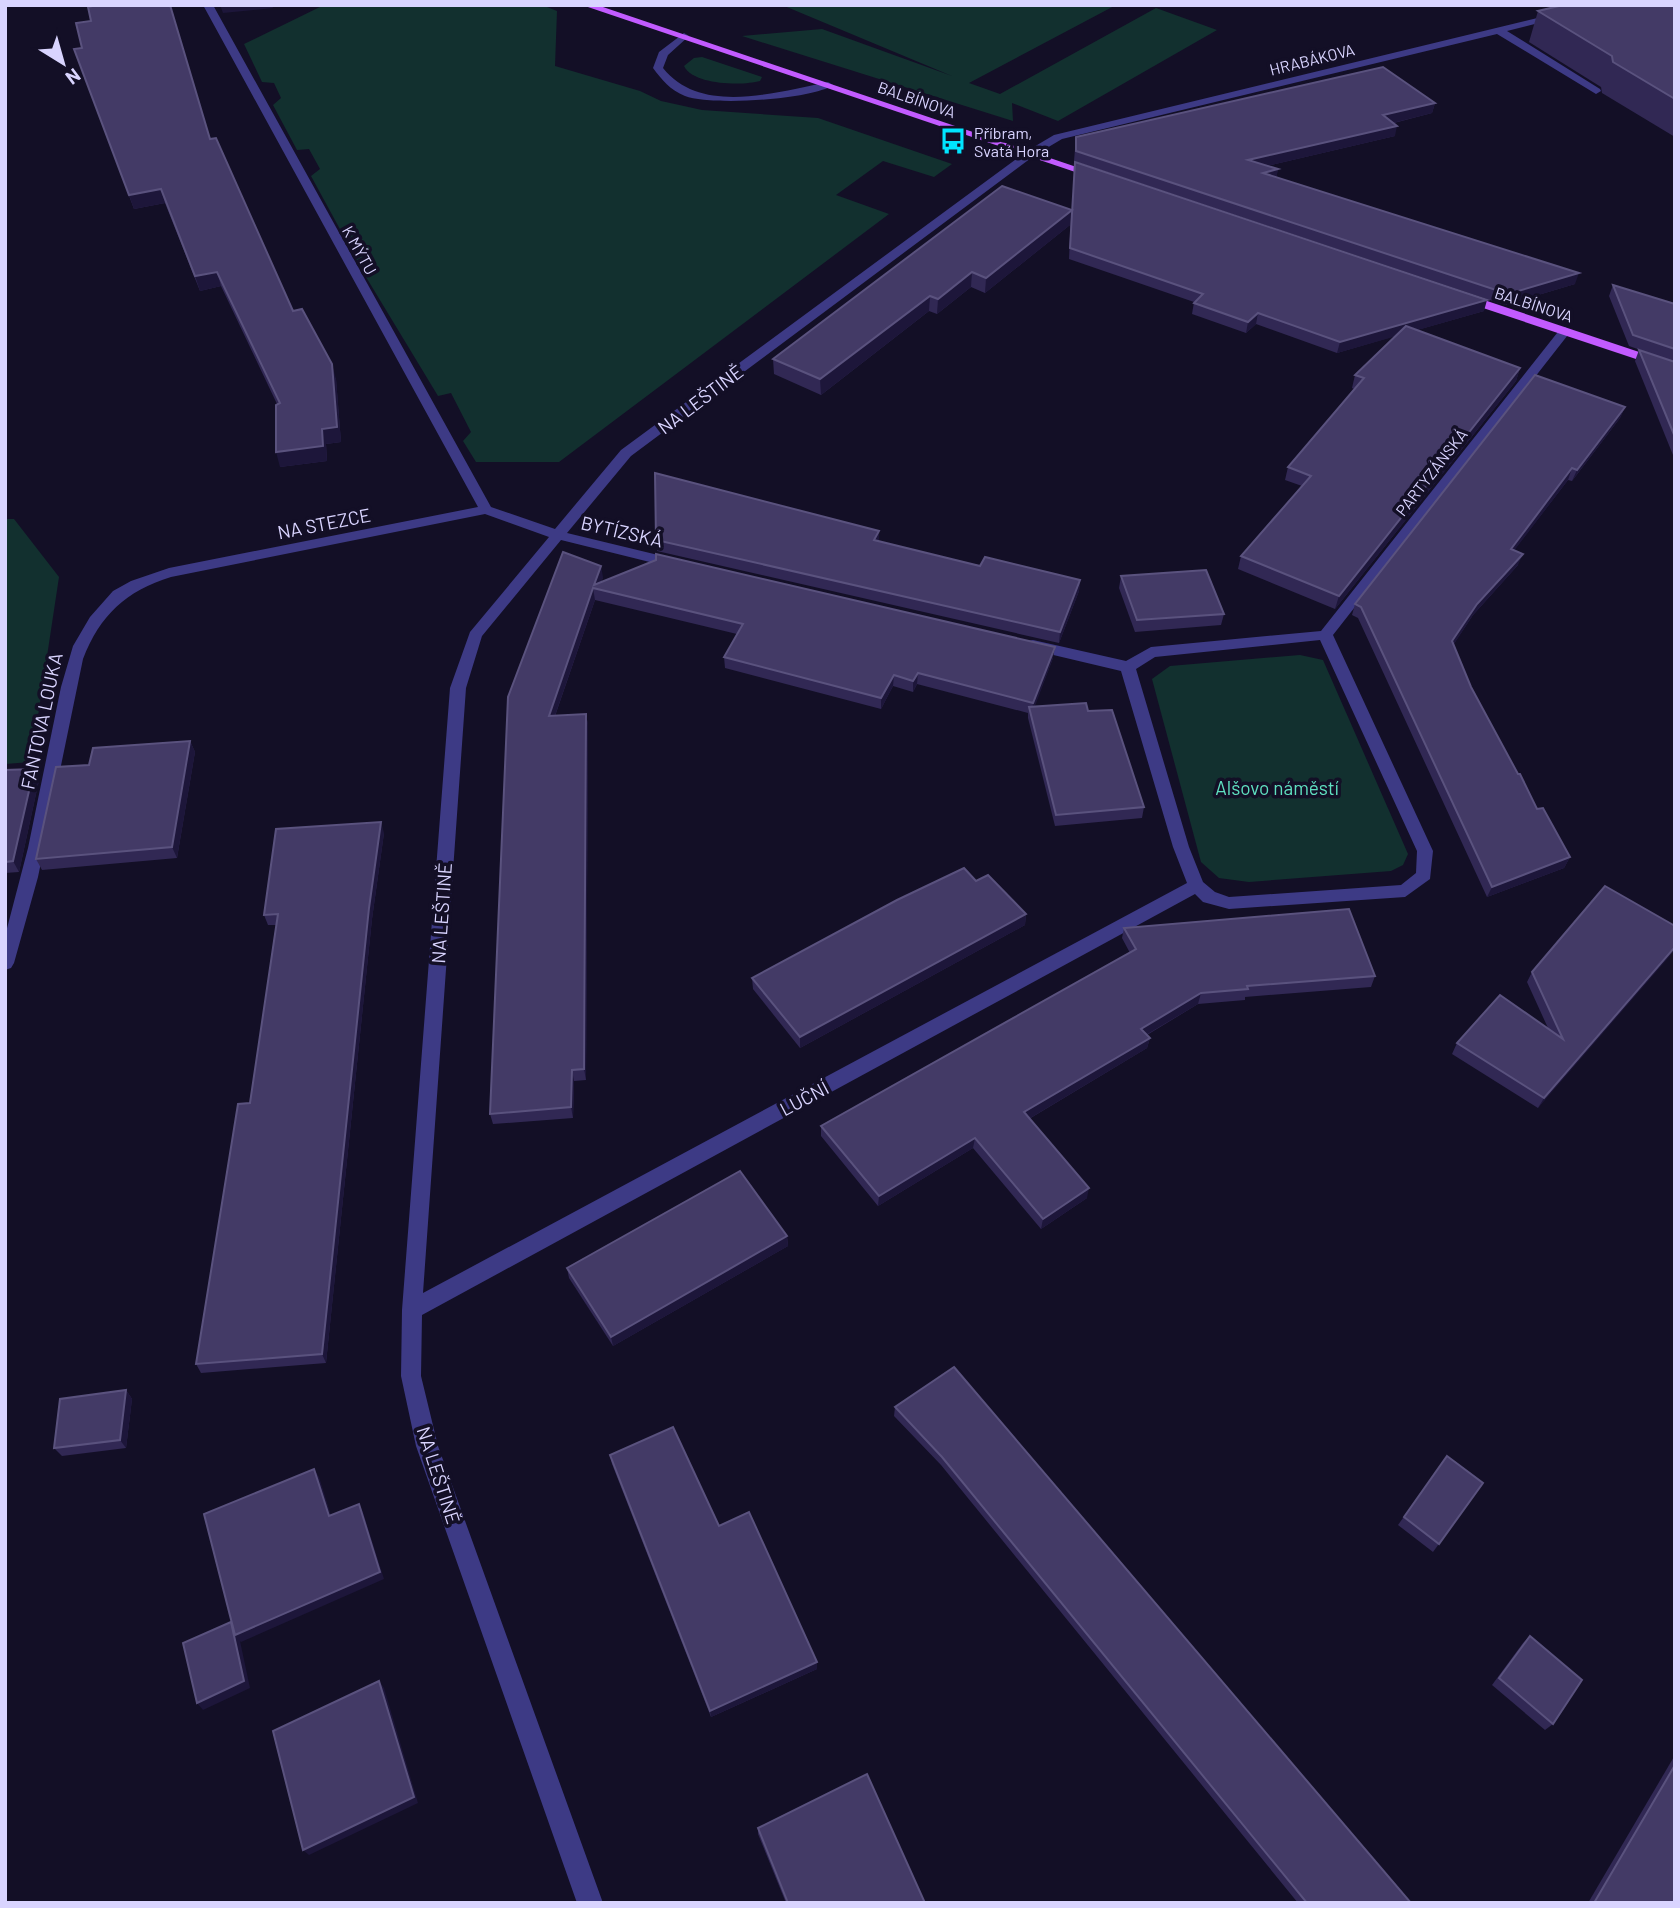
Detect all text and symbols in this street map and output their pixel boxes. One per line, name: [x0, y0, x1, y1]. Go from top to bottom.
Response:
north arrow: [28, 28, 98, 98]
street label: HRABÁKOVA: [1267, 39, 1357, 79]
text: N: [62, 64, 86, 90]
street label: BALBÍNOVA: [876, 77, 959, 121]
place label: Příbram, Svatá Hora: [974, 123, 1049, 160]
bus stop icon: Příbram, Svatá Hora: [938, 126, 968, 156]
street label: K MÝTU: [339, 222, 381, 278]
street label: BALBÍNOVA: [1493, 282, 1576, 326]
street label: NA LEŠTINĚ: [653, 359, 747, 439]
street label: PARTYZÁNSKÁ: [1391, 424, 1471, 519]
street label: NA STEZCE: [275, 503, 373, 543]
street label: BYTÍZSKÁ: [579, 510, 665, 552]
street label: FANTOVA LOUKA: [15, 651, 67, 791]
park label: Alšovo náměstí: [1215, 776, 1339, 799]
street label: NA LEŠTINĚ: [426, 862, 456, 964]
street label: LUČNÍ: [776, 1076, 832, 1120]
street label: NA LEŠTINĚ: [412, 1423, 466, 1527]

